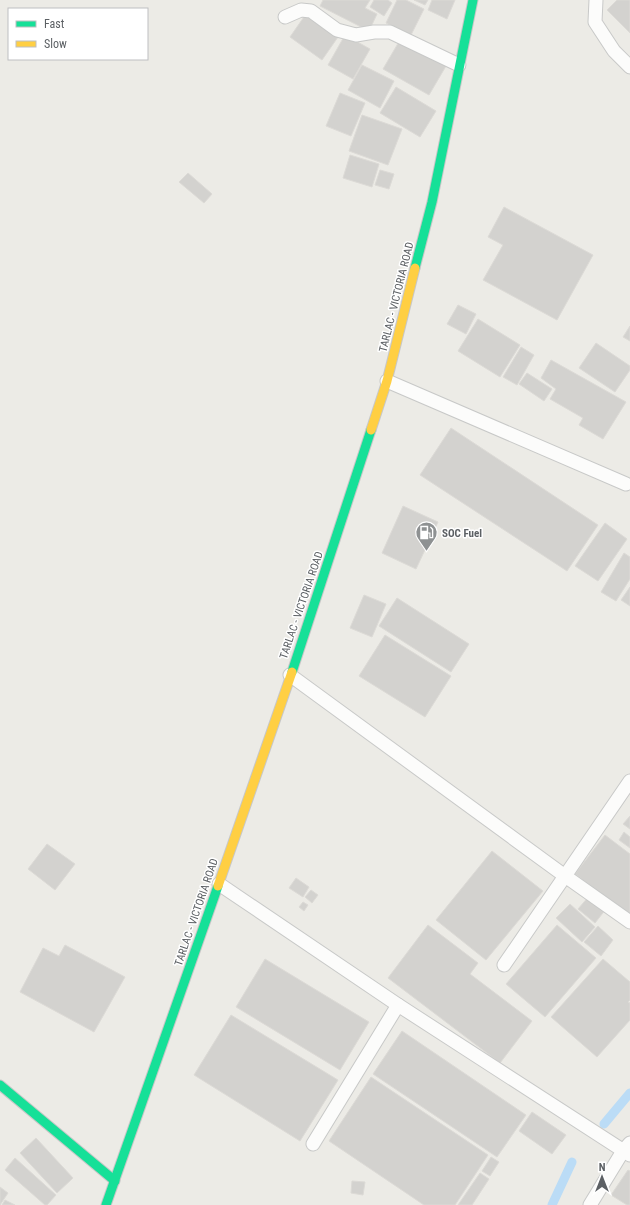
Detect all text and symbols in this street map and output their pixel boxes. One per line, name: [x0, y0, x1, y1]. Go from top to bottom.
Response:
legend: [8, 8, 148, 60]
text: Fast: [44, 17, 65, 31]
text: Slow: [44, 37, 67, 51]
street label: TARLAC - VICTORIA ROAD: [377, 241, 416, 353]
fuel station icon: SOC Fuel: [413, 520, 439, 553]
place label: SOC Fuel: [442, 527, 482, 540]
street label: TARLAC - VICTORIA ROAD: [277, 550, 326, 661]
street label: TARLAC - VICTORIA ROAD: [172, 857, 221, 968]
north arrow: [582, 1157, 622, 1197]
text: N: [599, 1161, 606, 1174]

